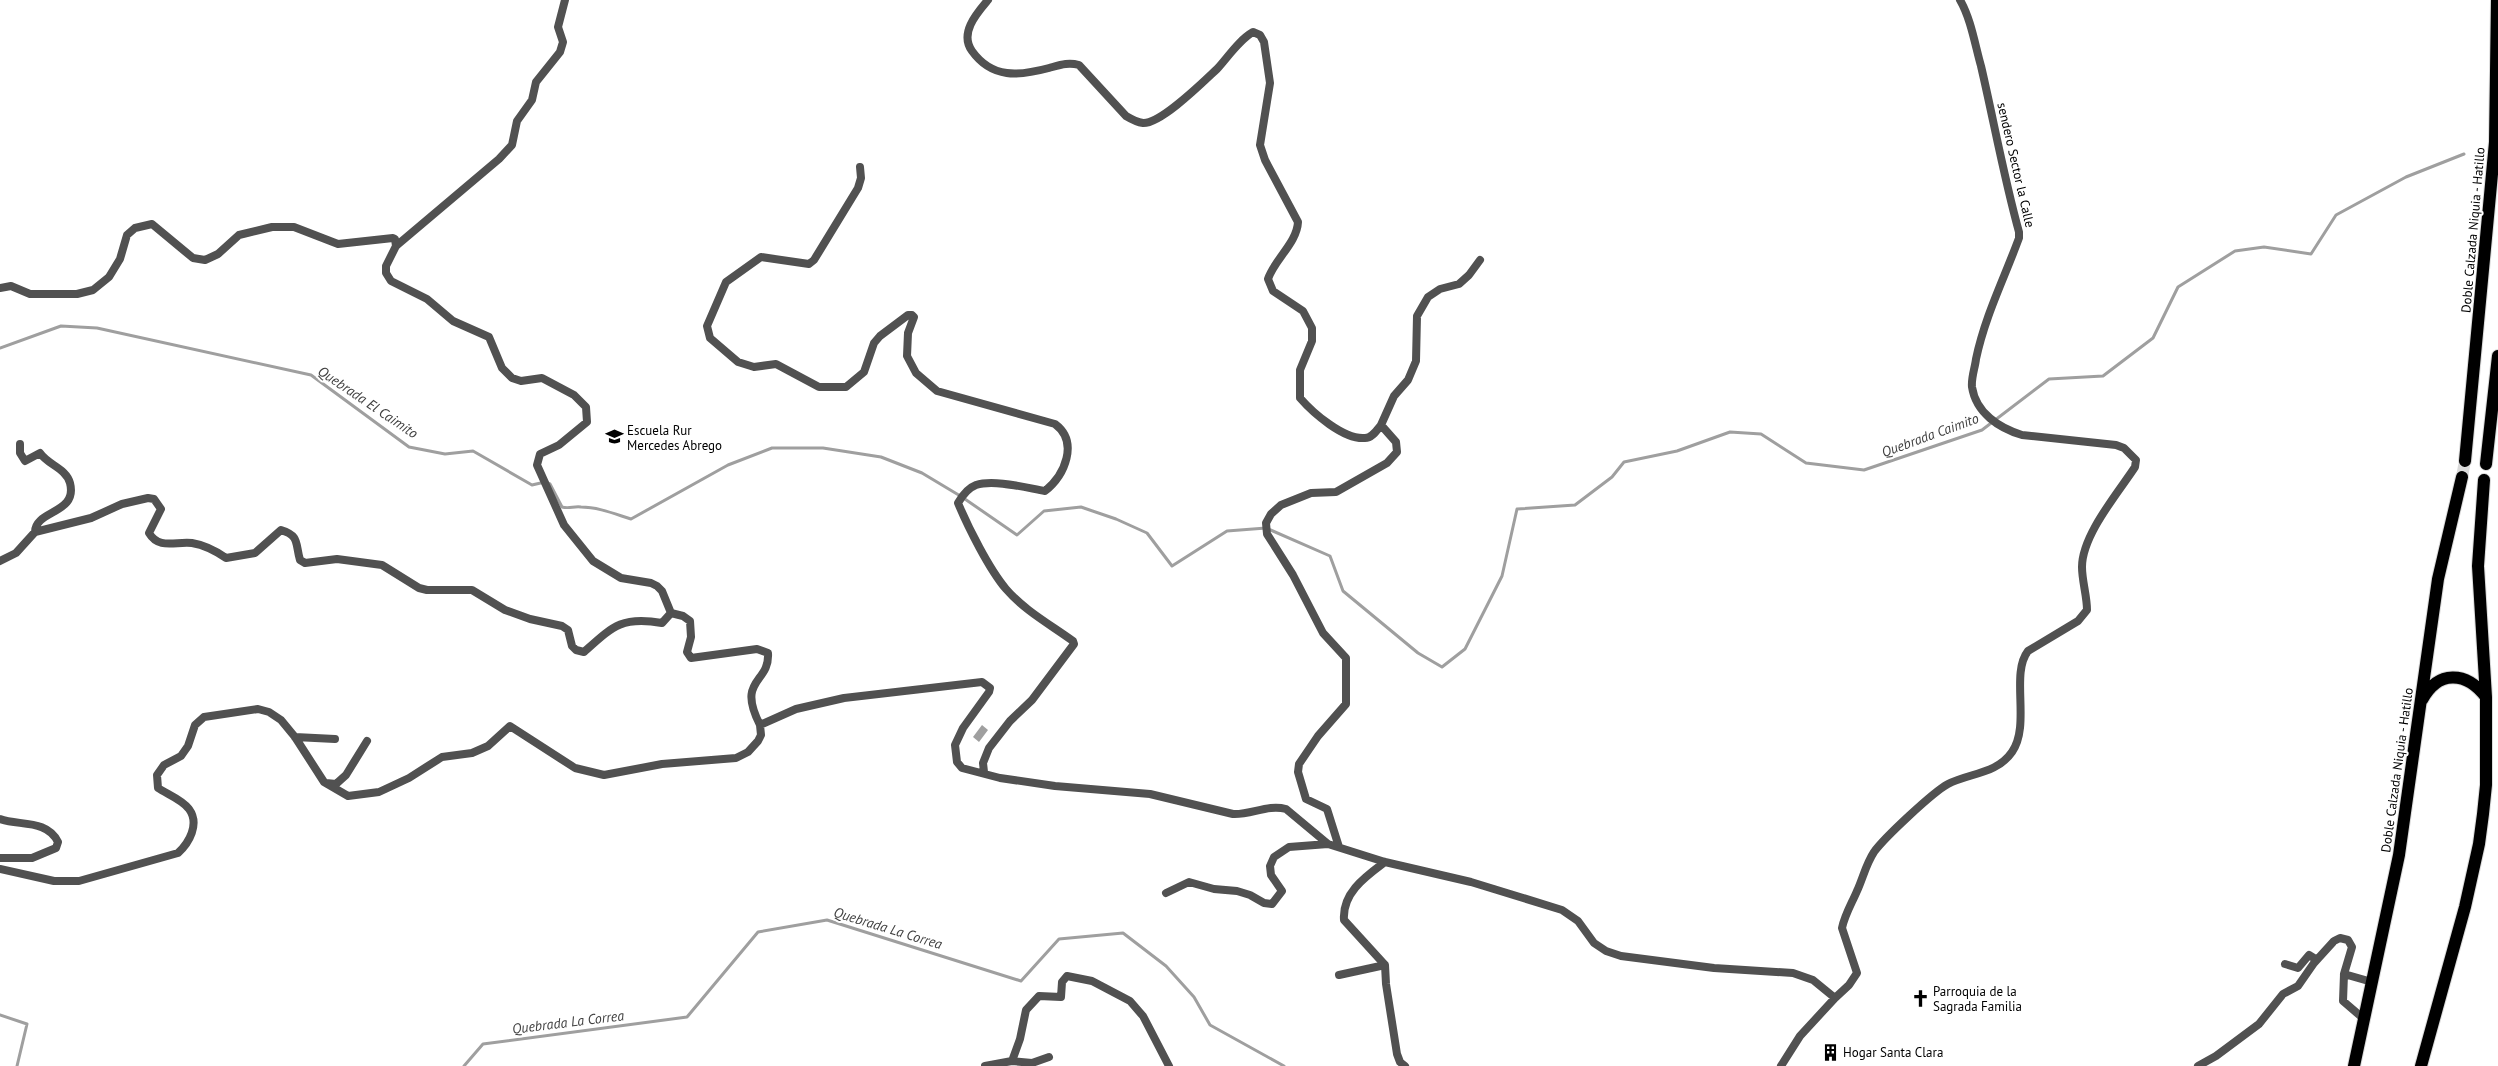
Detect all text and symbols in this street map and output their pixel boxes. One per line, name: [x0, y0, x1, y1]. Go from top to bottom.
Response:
street label: sendero Sector la Calle: [1993, 101, 2039, 229]
street label: Doble Calzada Niquia - Hatillo: [2457, 146, 2489, 314]
water label: Quebrada El Caimito: [314, 362, 422, 442]
water label: Quebrada Caimito: [1879, 409, 1981, 461]
place label: Escuela Rur Mercedes Abrego: [627, 422, 722, 454]
school or university icon: Escuela Rur Mercedes Abrego: [604, 427, 624, 447]
street label: Doble Calzada Niquia - Hatillo: [2377, 686, 2417, 854]
water label: Quebrada La Correa: [832, 903, 945, 953]
place label: Parroquia de la Sagrada Familia: [1933, 983, 2022, 1015]
church icon: Parroquia de la Sagrada Familia: [1910, 988, 1930, 1008]
water label: Quebrada La Correa: [511, 1006, 625, 1038]
building icon: Hogar Santa Clara: [1820, 1042, 1840, 1062]
place label: Hogar Santa Clara: [1843, 1044, 1943, 1061]

